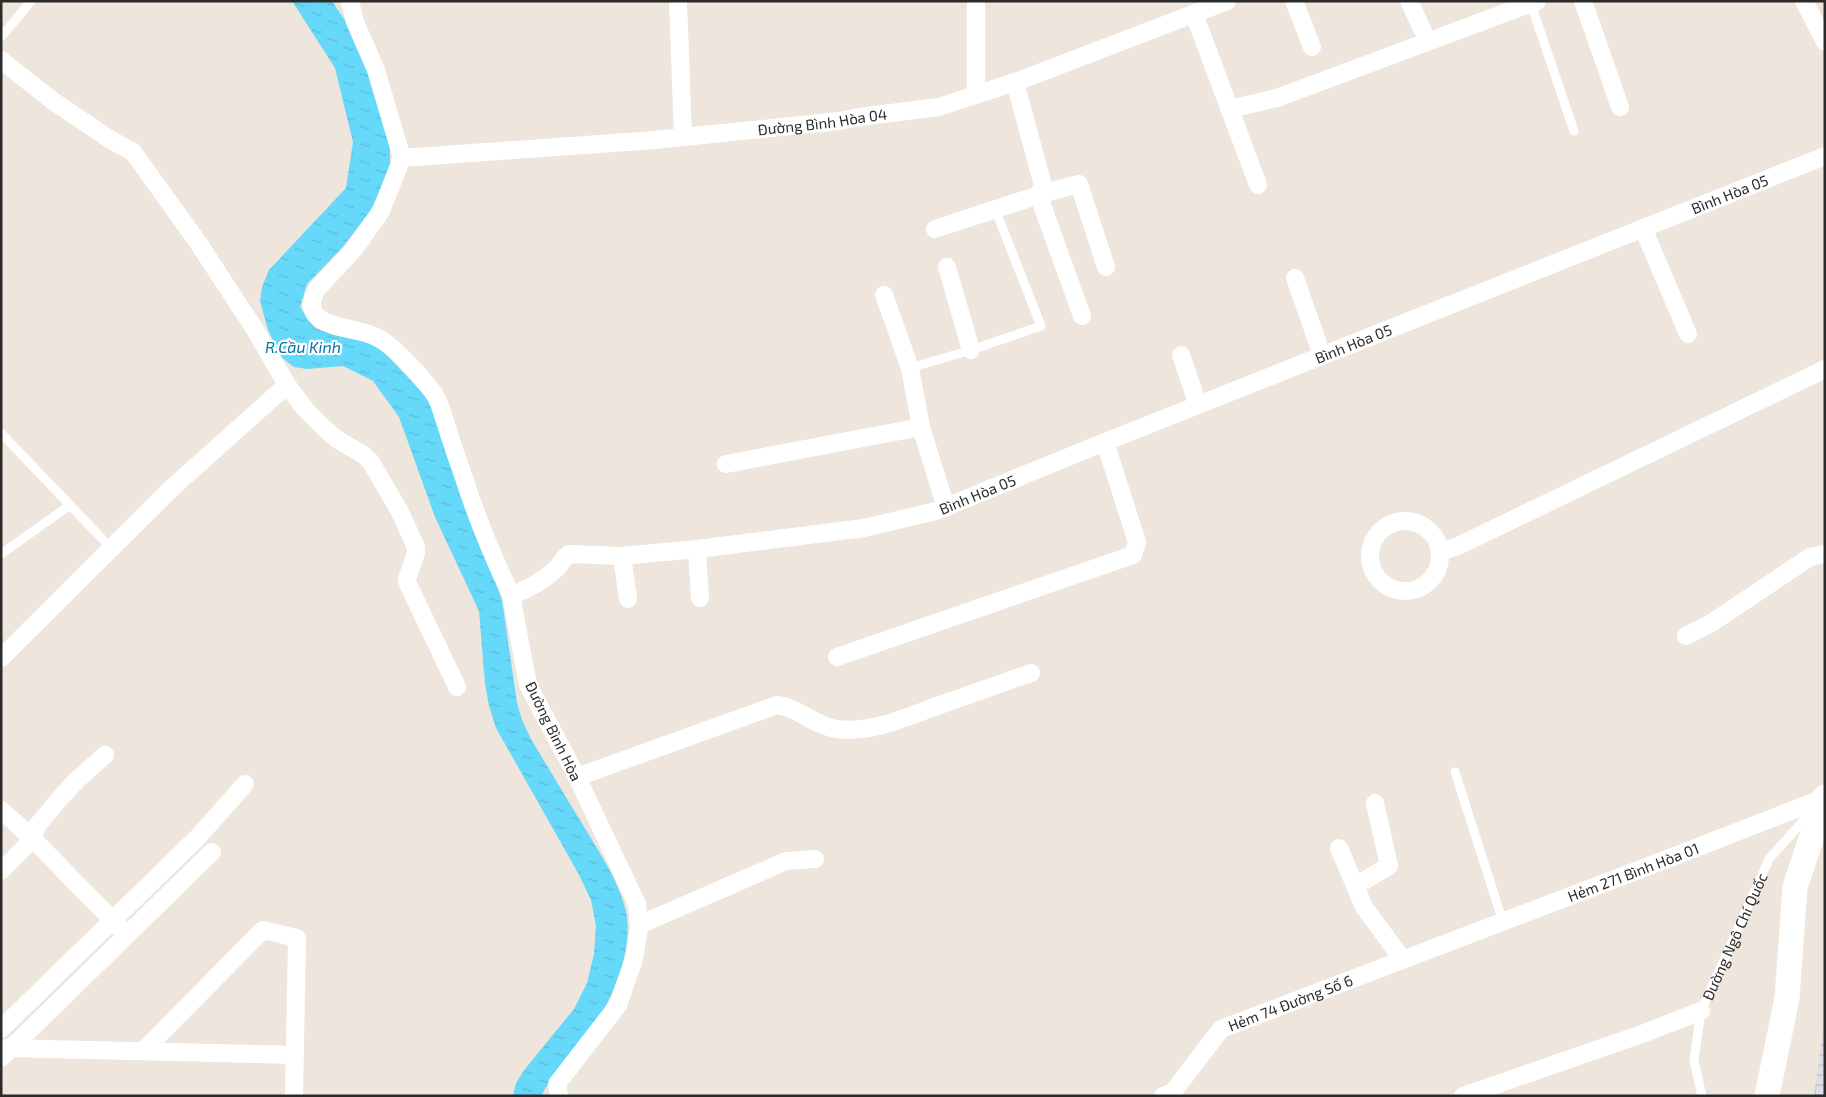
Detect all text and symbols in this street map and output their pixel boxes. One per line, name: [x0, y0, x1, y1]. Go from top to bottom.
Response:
street label: Đường Bình Hòa 04: [757, 105, 888, 138]
street label: Bình Hòa 05: [1689, 171, 1771, 217]
street label: Bình Hòa 05: [1312, 320, 1394, 367]
water label: R.Cầu Kinh: [265, 337, 341, 356]
street label: Bình Hòa 05: [936, 470, 1018, 518]
street label: Đường Bình Hòa: [522, 678, 586, 784]
street label: Hẻm 271 Bình Hòa 01: [1565, 839, 1701, 905]
street label: Đường Ngô Chí Quốc: [1698, 870, 1771, 1003]
street label: Hẻm 74 Đường Số 6: [1225, 971, 1355, 1035]

